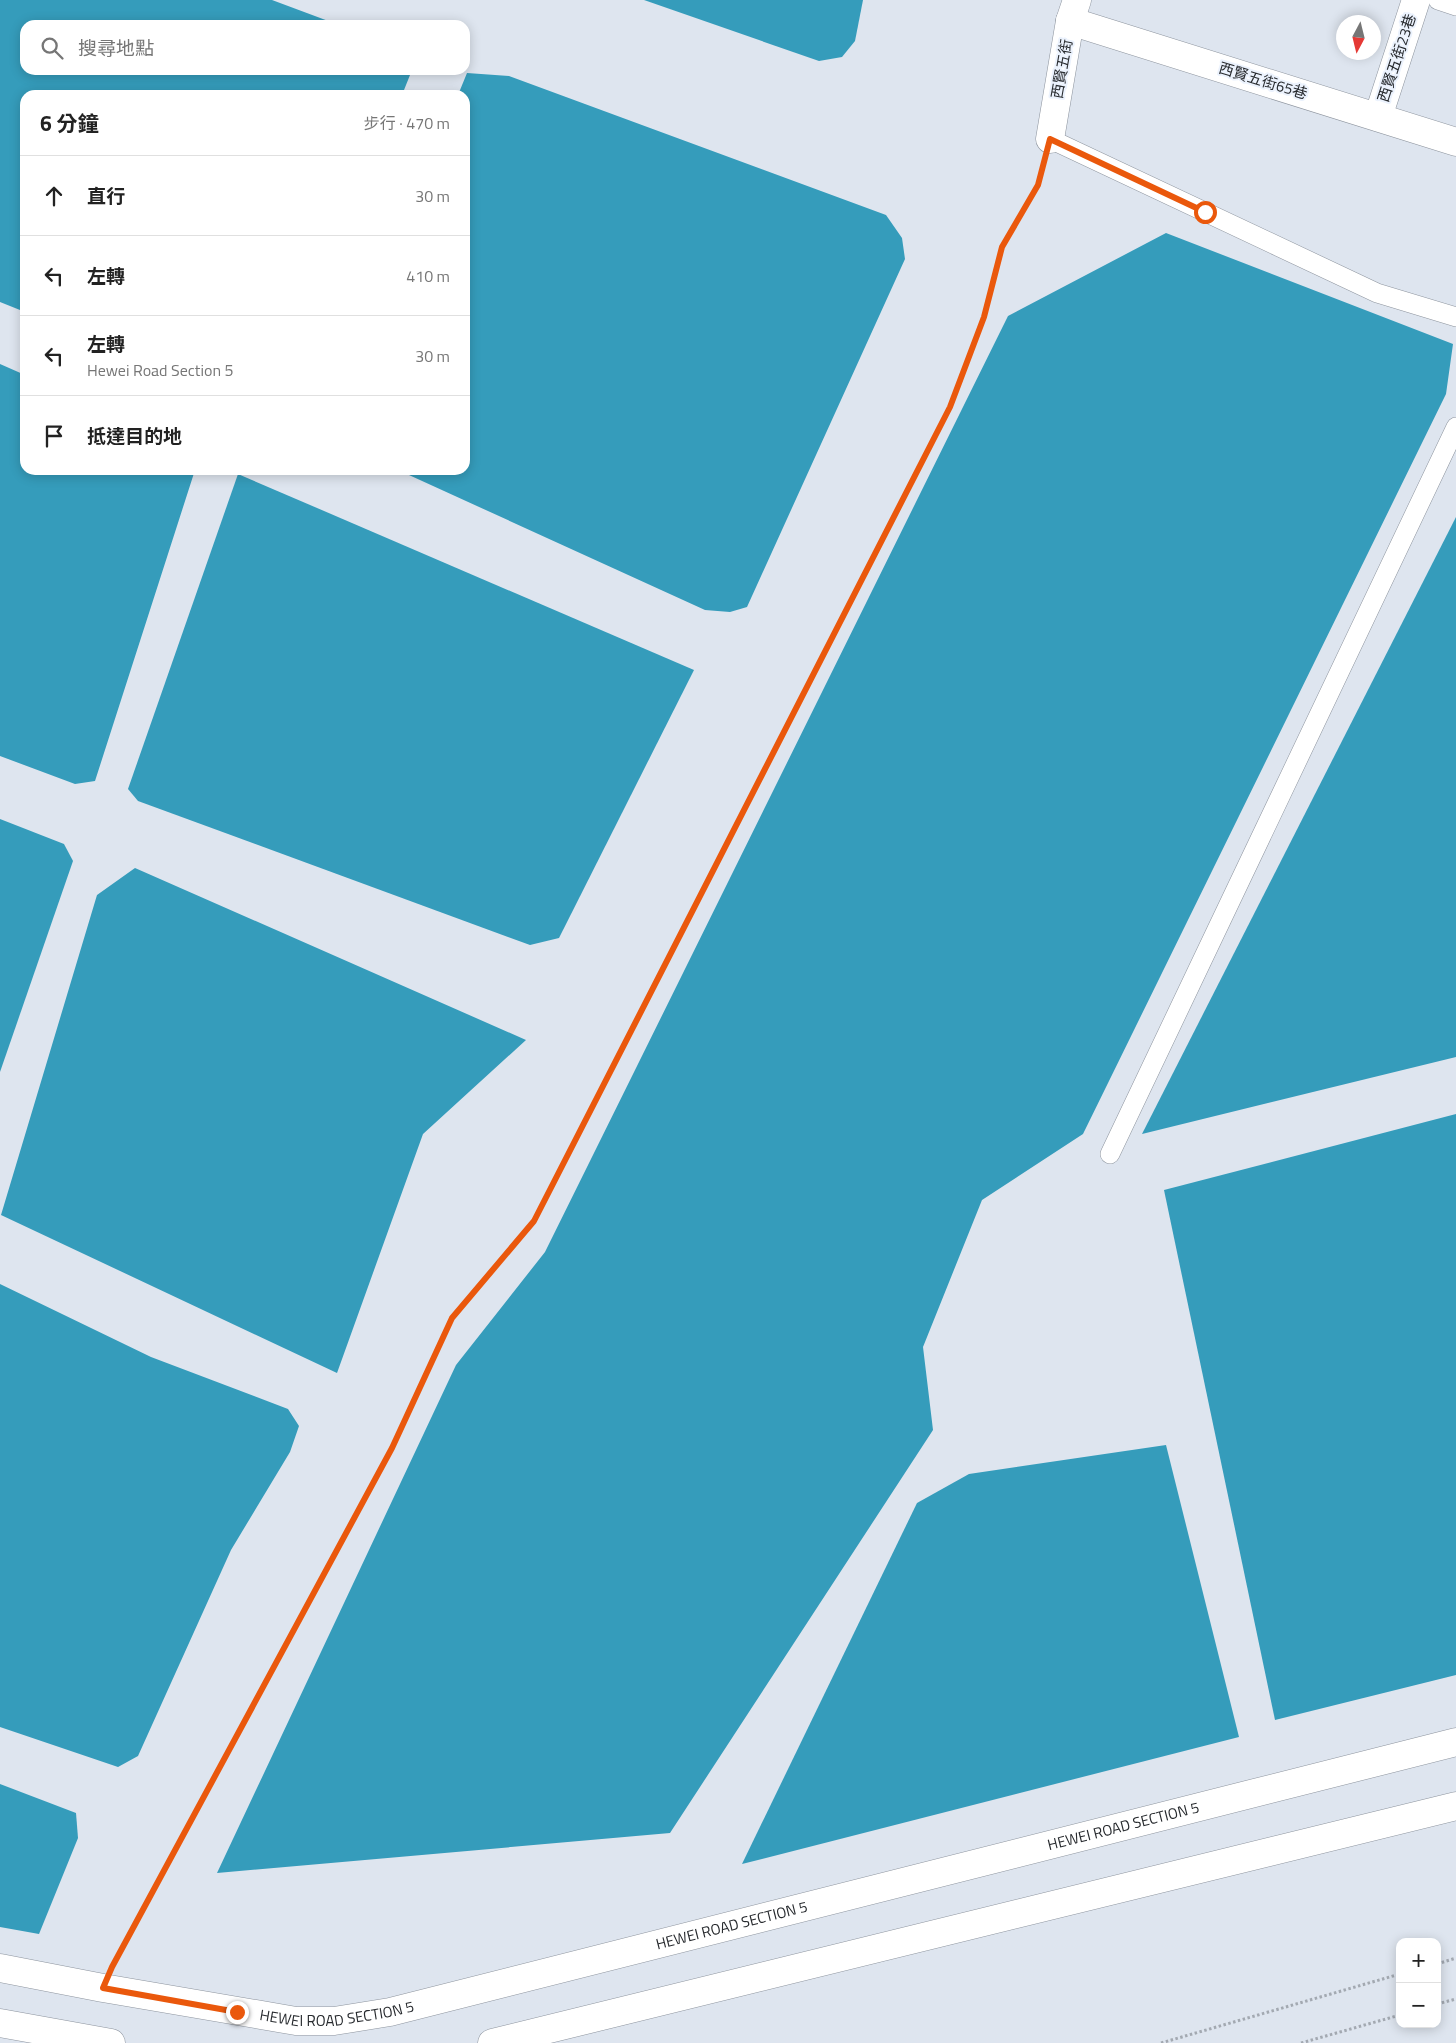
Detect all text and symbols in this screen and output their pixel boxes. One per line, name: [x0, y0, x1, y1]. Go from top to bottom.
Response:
street label: 西賢五街23巷: [1371, 11, 1422, 105]
north arrow: [1336, 15, 1381, 60]
search box: [20, 20, 470, 75]
text: 搜尋地點: [78, 33, 154, 62]
icon: search: [38, 34, 66, 62]
street label: 西賢五街: [1045, 37, 1078, 100]
street label: 西賢五街65巷: [1216, 56, 1310, 105]
text: 6 分鐘: [40, 107, 98, 139]
text: 步行 · 470 m: [364, 111, 450, 135]
text: 直行: [87, 181, 125, 210]
icon: ahead: [40, 182, 68, 210]
text: 30 m: [415, 184, 450, 208]
route start: [1194, 201, 1217, 224]
text: 左轉: [87, 261, 125, 290]
icon: left: [40, 262, 68, 290]
text: 410 m: [406, 264, 450, 288]
text: 左轉: [87, 329, 125, 358]
icon: left: [40, 342, 68, 370]
text: 30 m: [415, 344, 450, 368]
text: Hewei Road Section 5: [87, 358, 233, 382]
text: 抵達目的地: [87, 421, 182, 450]
icon: arrive: [40, 422, 68, 450]
street label: HEWEI ROAD SECTION 5: [1045, 1795, 1202, 1856]
street label: HEWEI ROAD SECTION 5: [653, 1895, 810, 1955]
map controls: [1396, 1938, 1441, 2028]
button: +: [1396, 1938, 1441, 1983]
button: −: [1396, 1983, 1441, 2028]
street label: HEWEI ROAD SECTION 5: [258, 1994, 416, 2032]
route end: [226, 2001, 249, 2024]

